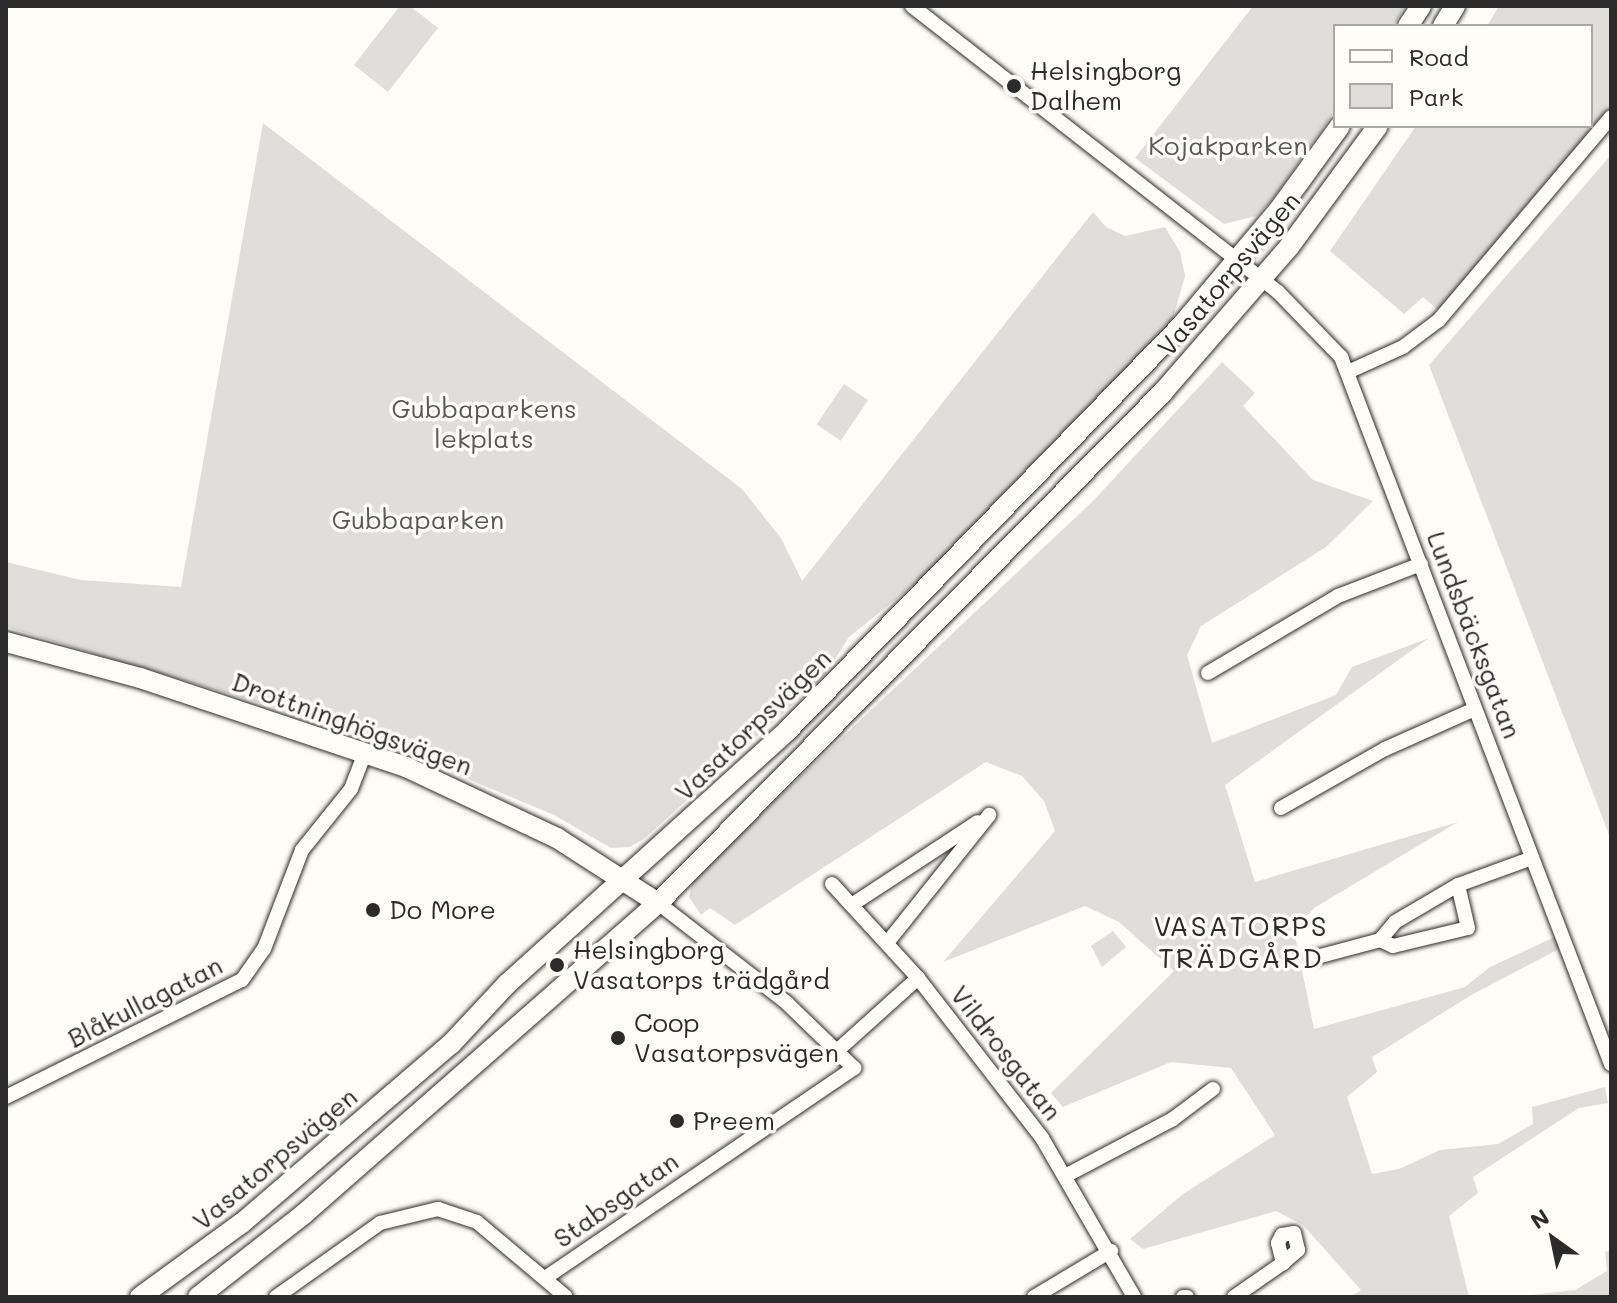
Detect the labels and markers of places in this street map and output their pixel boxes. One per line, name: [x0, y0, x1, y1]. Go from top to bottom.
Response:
place label: Helsingborg Dalhem: [1030, 55, 1181, 116]
marker: Helsingborg Dalhem: [1005, 77, 1023, 95]
place label: Do More: [389, 894, 496, 926]
marker: Do More: [364, 901, 382, 919]
place label: Helsingborg Vasatorps trädgård: [573, 934, 830, 996]
marker: Helsingborg Vasatorps trädgård: [548, 956, 566, 974]
place label: Coop Vasatorpsvägen: [634, 1007, 839, 1068]
marker: Coop Vasatorpsvägen: [609, 1029, 627, 1047]
place label: Preem: [693, 1105, 775, 1137]
marker: Preem: [668, 1112, 686, 1130]

